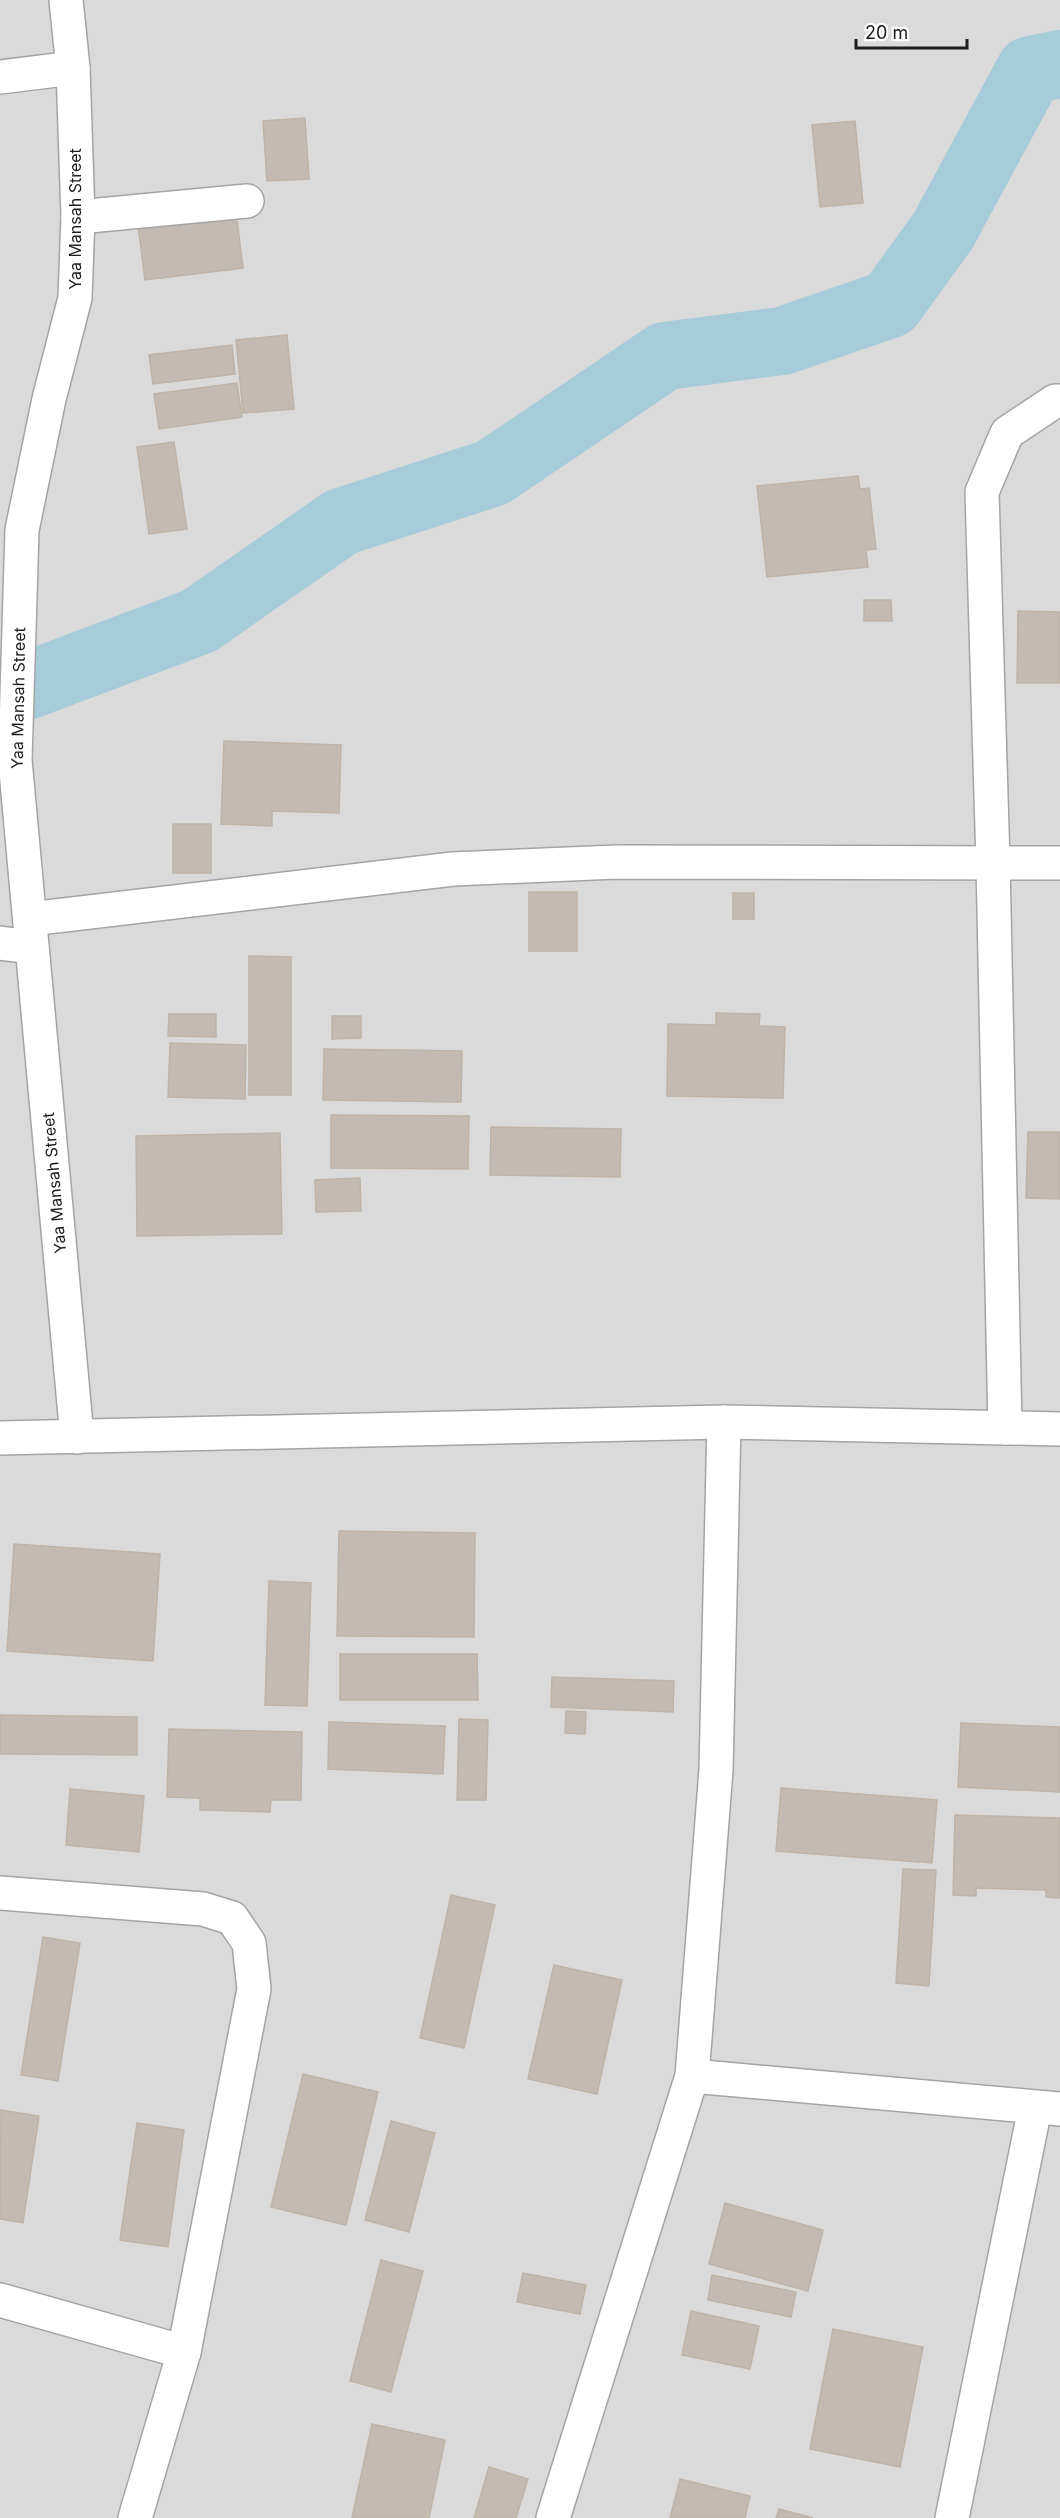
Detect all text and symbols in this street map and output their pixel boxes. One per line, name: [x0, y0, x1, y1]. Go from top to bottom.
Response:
scale bar: [856, 12, 967, 50]
text: 20 m: [865, 22, 908, 43]
street label: Yaa Mansah Street: [65, 148, 85, 290]
street label: Yaa Mansah Street: [7, 627, 29, 769]
street label: Yaa Mansah Street: [38, 1112, 70, 1254]

